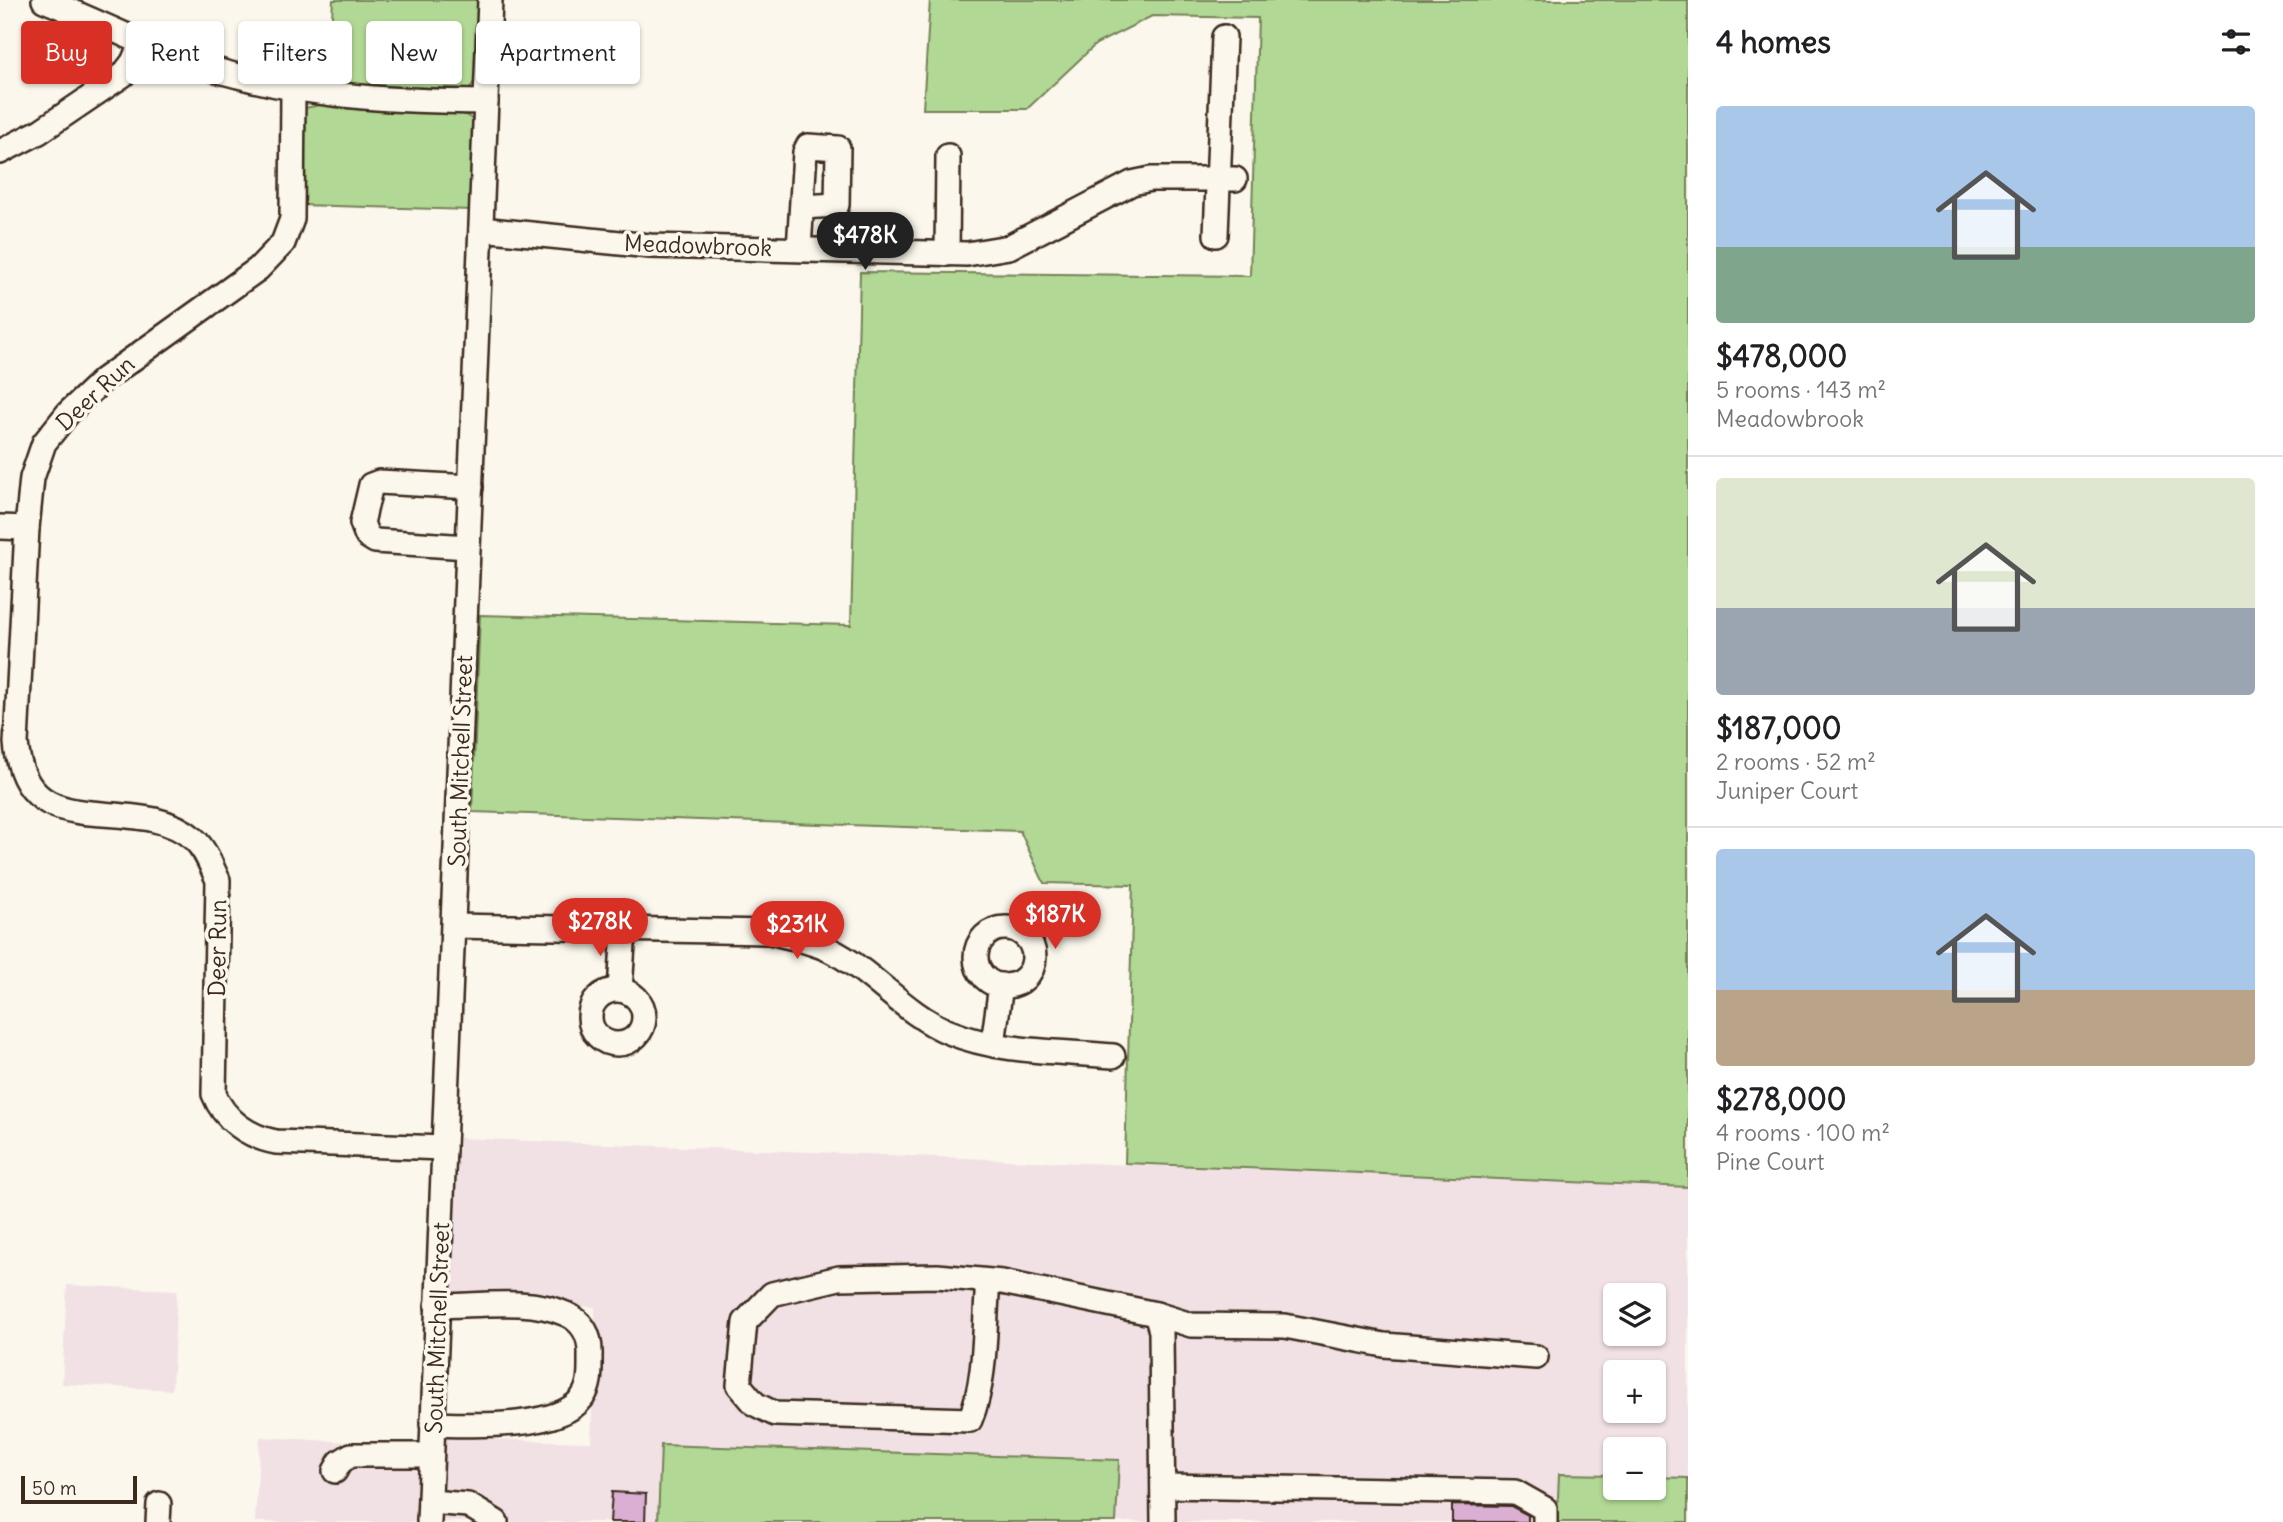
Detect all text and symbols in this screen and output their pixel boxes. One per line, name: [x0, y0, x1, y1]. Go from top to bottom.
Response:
chip: Buy: [21, 21, 112, 84]
chip: Rent: [126, 21, 224, 84]
chip: Filters: [238, 21, 352, 84]
chip: New: [366, 21, 462, 84]
chip: Apartment: [476, 21, 640, 84]
text: 4 homes: [1716, 23, 1831, 61]
icon: filters: [2217, 23, 2255, 61]
icon: home: [1923, 152, 2049, 278]
pin: $478K: [816, 212, 914, 272]
text: $478K: [833, 220, 897, 249]
street label: Meadowbrook: [624, 228, 772, 262]
text: $478,000: [1716, 337, 1847, 375]
street label: Deer Run: [50, 349, 140, 437]
text: 5 rooms · 143 m²: [1716, 375, 1886, 404]
text: Meadowbrook: [1716, 404, 1864, 433]
icon: home: [1923, 524, 2049, 650]
street label: South Mitchell Street: [442, 654, 478, 867]
text: $187,000: [1716, 709, 1842, 747]
text: 2 rooms · 52 m²: [1716, 747, 1876, 776]
text: Juniper Court: [1716, 776, 1858, 805]
pin: $187K: [1006, 892, 1104, 951]
icon: home: [1923, 895, 2049, 1021]
pin: $278K: [551, 898, 649, 958]
street label: Deer Run: [202, 899, 232, 997]
text: $187K: [1025, 899, 1085, 928]
pin: $231K: [748, 902, 846, 961]
text: $278K: [568, 906, 632, 935]
text: $231K: [766, 909, 828, 938]
text: $278,000: [1716, 1080, 1847, 1118]
text: 4 rooms · 100 m²: [1716, 1118, 1890, 1147]
text: Pine Court: [1716, 1147, 1825, 1176]
street label: South Mitchell Street: [419, 1221, 455, 1434]
map controls: [1603, 1283, 1666, 1500]
button: layers: [1603, 1283, 1666, 1346]
button: +: [1603, 1360, 1666, 1423]
button: −: [1603, 1437, 1666, 1500]
scale bar: [21, 1473, 136, 1505]
text: 50 m: [32, 1476, 77, 1500]

